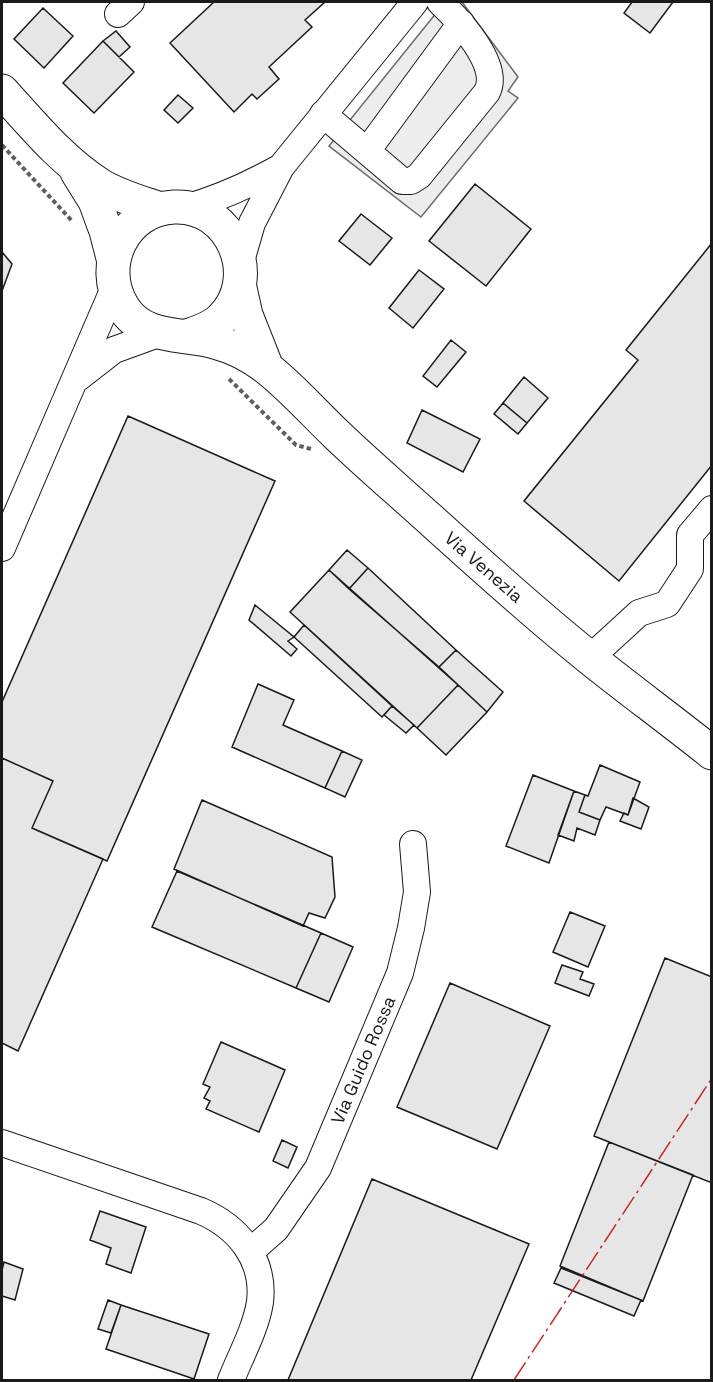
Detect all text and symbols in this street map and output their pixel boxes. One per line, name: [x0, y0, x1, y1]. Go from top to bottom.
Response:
street label: Via Venezia: [440, 527, 528, 607]
street label: Via Guido Rossa: [326, 992, 400, 1128]

